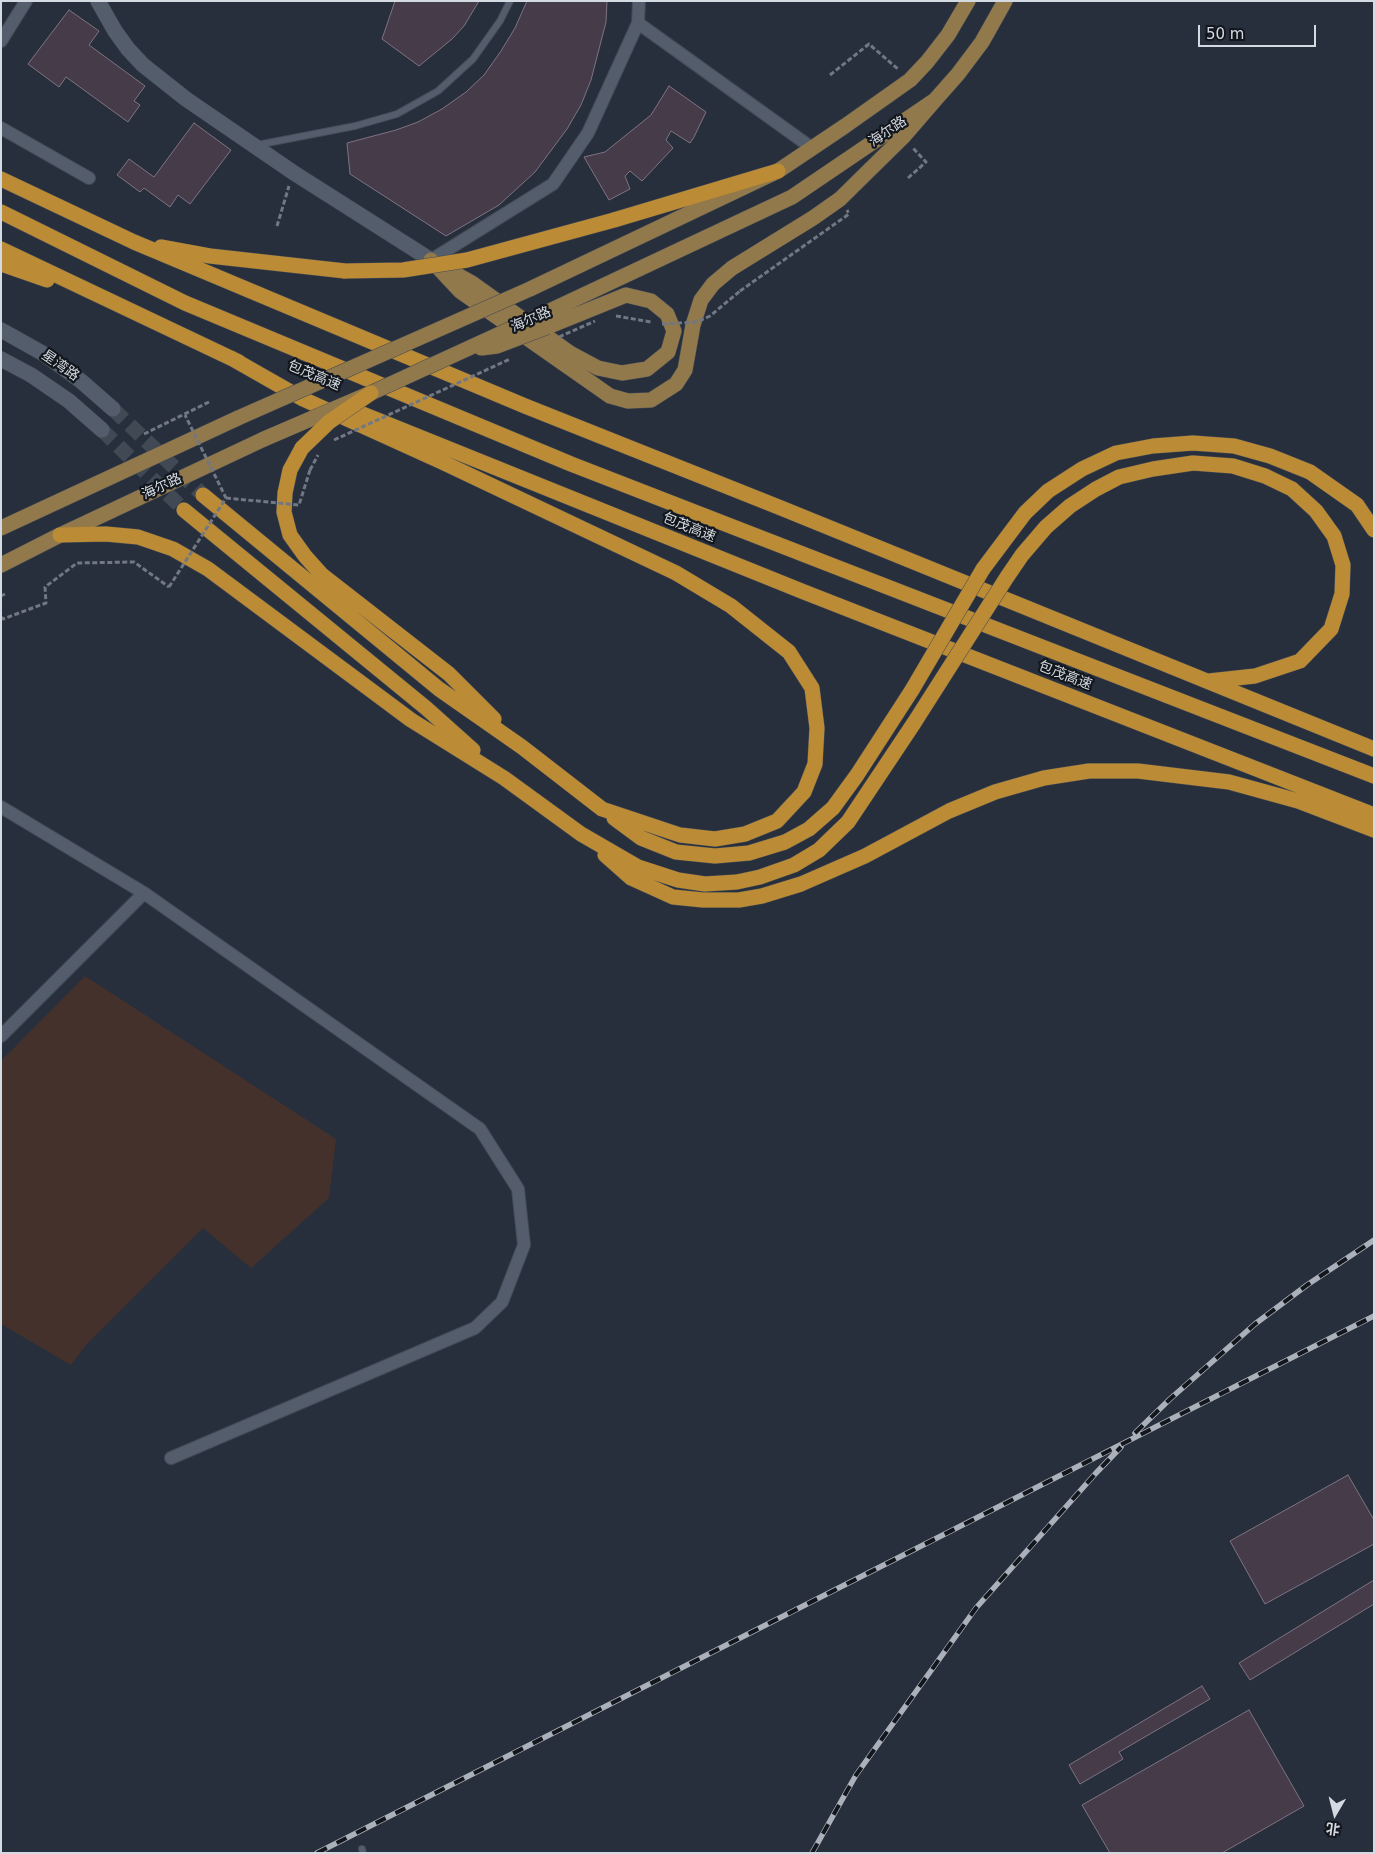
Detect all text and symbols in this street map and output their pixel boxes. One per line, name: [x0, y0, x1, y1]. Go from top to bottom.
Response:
scale bar: [1200, 15, 1318, 47]
text: 50 m: [1206, 25, 1244, 43]
street label: 海尔路: [866, 113, 910, 151]
street label: 海尔路: [508, 304, 554, 336]
street label: 星湾路: [38, 347, 82, 385]
street label: 包茂高速: [285, 357, 343, 395]
street label: 海尔路: [139, 471, 185, 503]
street label: 包茂高速: [660, 510, 718, 546]
street label: 包茂高速: [1036, 658, 1094, 694]
north arrow: [1310, 1789, 1360, 1839]
text: 北: [1325, 1820, 1341, 1838]

